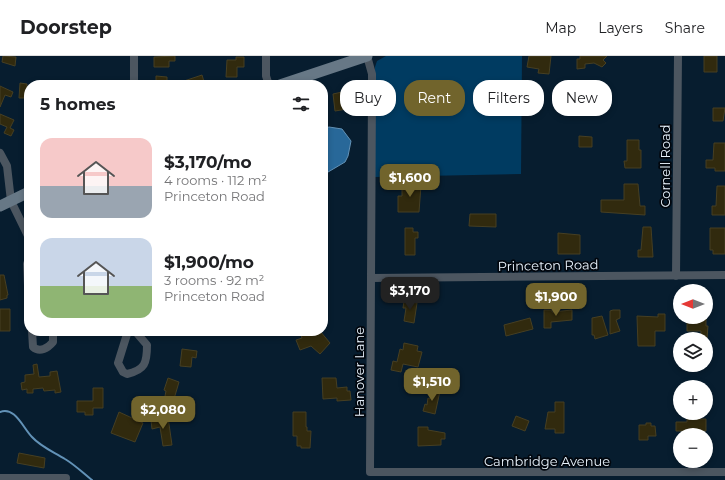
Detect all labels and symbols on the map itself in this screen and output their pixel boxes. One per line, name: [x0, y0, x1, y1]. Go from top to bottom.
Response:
street label: Cornell Road: [657, 124, 673, 208]
pin: $1,600: [377, 164, 443, 198]
street label: Princeton Road: [497, 256, 599, 274]
pin: $3,170: [377, 277, 443, 311]
pin: $1,900: [523, 283, 589, 317]
north arrow: [673, 284, 713, 324]
street label: Hanover Lane: [351, 327, 367, 417]
pin: $1,510: [399, 368, 465, 402]
pin: $2,080: [130, 396, 196, 430]
street label: Cambridge Avenue: [484, 453, 610, 469]

